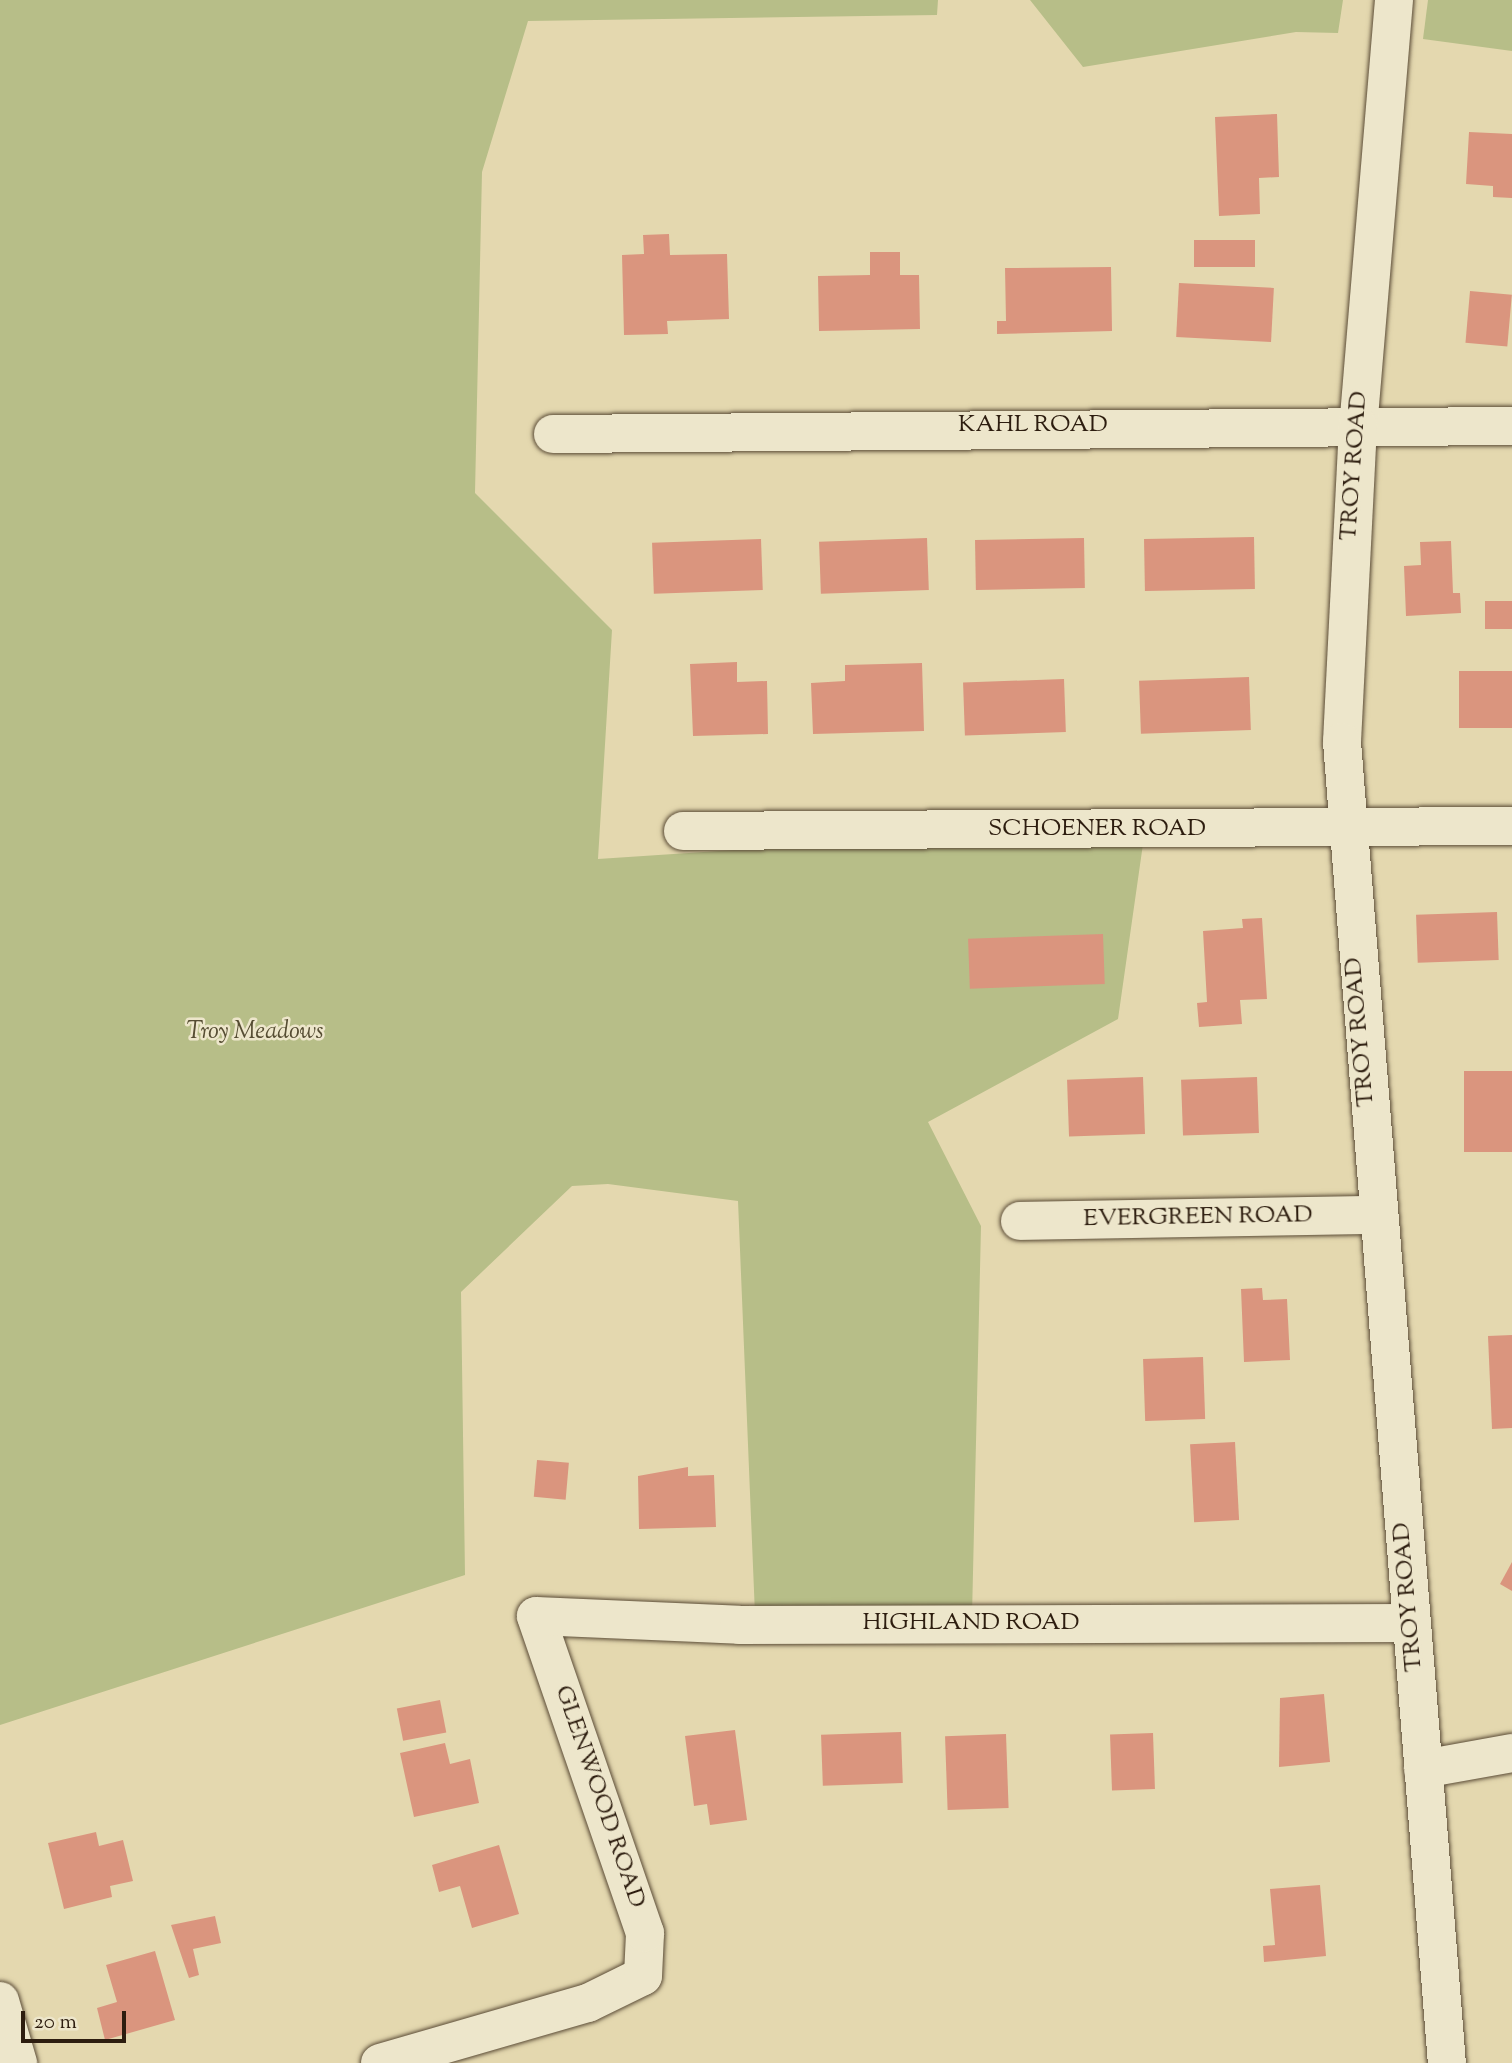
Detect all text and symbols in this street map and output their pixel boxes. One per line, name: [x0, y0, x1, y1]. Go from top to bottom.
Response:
street label: TROY ROAD: [1335, 390, 1375, 542]
street label: KAHL ROAD: [958, 412, 1108, 440]
street label: SCHOENER ROAD: [988, 816, 1206, 844]
street label: TROY ROAD: [1340, 956, 1382, 1108]
park label: Troy Meadows: [186, 1019, 324, 1047]
street label: EVERGREEN ROAD: [1083, 1202, 1313, 1234]
street label: TROY ROAD: [1388, 1521, 1430, 1673]
street label: HIGHLAND ROAD: [862, 1610, 1080, 1638]
street label: GLENWOOD ROAD: [547, 1682, 651, 1912]
scale bar: [24, 1996, 130, 2040]
text: 20 m: [34, 2008, 77, 2038]

